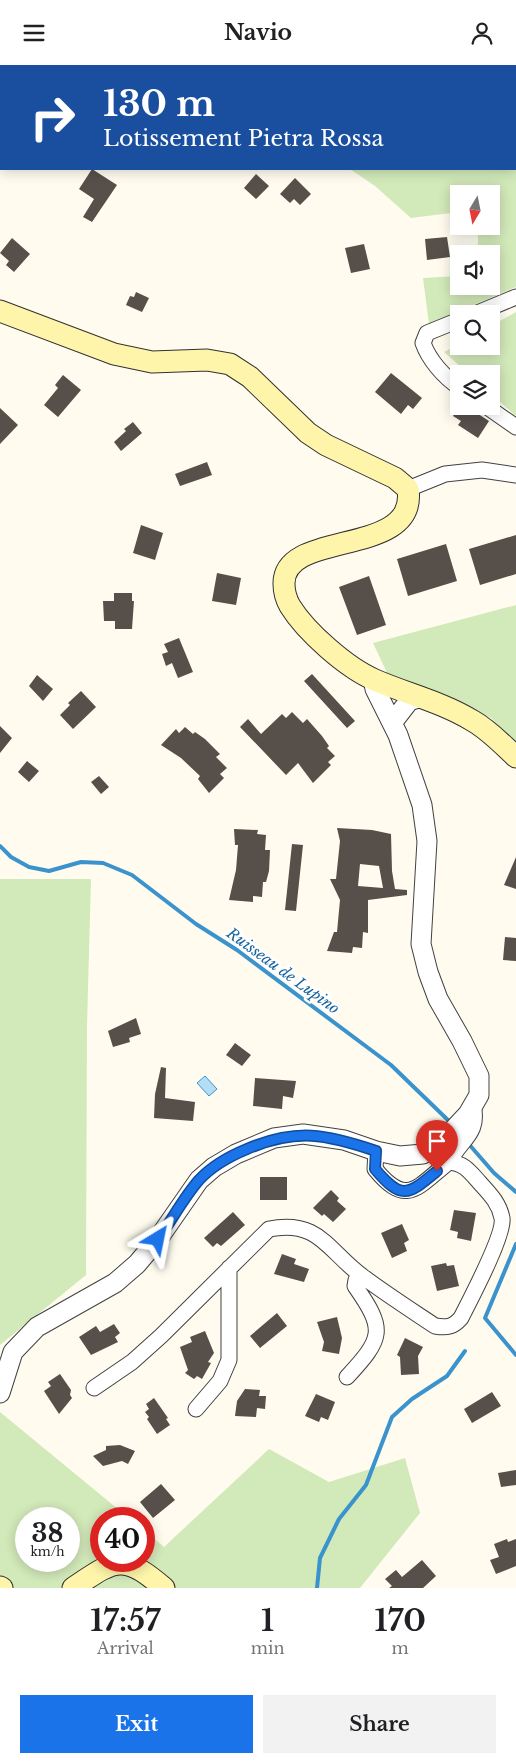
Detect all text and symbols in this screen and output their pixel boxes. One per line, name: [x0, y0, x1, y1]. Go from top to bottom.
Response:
icon: menu: [20, 19, 48, 47]
text: Navio: [224, 19, 292, 46]
icon: person: [468, 19, 496, 47]
text: 130 m: [103, 82, 215, 125]
icon: right: [20, 85, 85, 150]
text: Lotissement Pietra Rossa: [103, 125, 384, 152]
north arrow: [450, 185, 500, 235]
map controls: [450, 185, 500, 415]
button: sound: [450, 245, 500, 295]
button: search: [450, 305, 500, 355]
button: layers: [450, 365, 500, 415]
water label: Ruisseau de Lupino: [222, 923, 344, 1018]
pin: [416, 1120, 458, 1171]
icon: arrive: [423, 1127, 451, 1155]
position arrow: [131, 1212, 183, 1264]
speed limit sign: 40: [90, 1507, 155, 1572]
text: 38: [32, 1518, 63, 1549]
text: km/h: [30, 1544, 65, 1559]
text: 17:57: [90, 1602, 161, 1639]
text: 1: [261, 1602, 274, 1639]
text: 170: [375, 1602, 426, 1639]
text: Arrival: [97, 1638, 154, 1658]
text: min: [251, 1638, 284, 1658]
text: m: [392, 1638, 409, 1658]
button: Exit: [20, 1695, 253, 1753]
button: Share: [263, 1695, 496, 1753]

